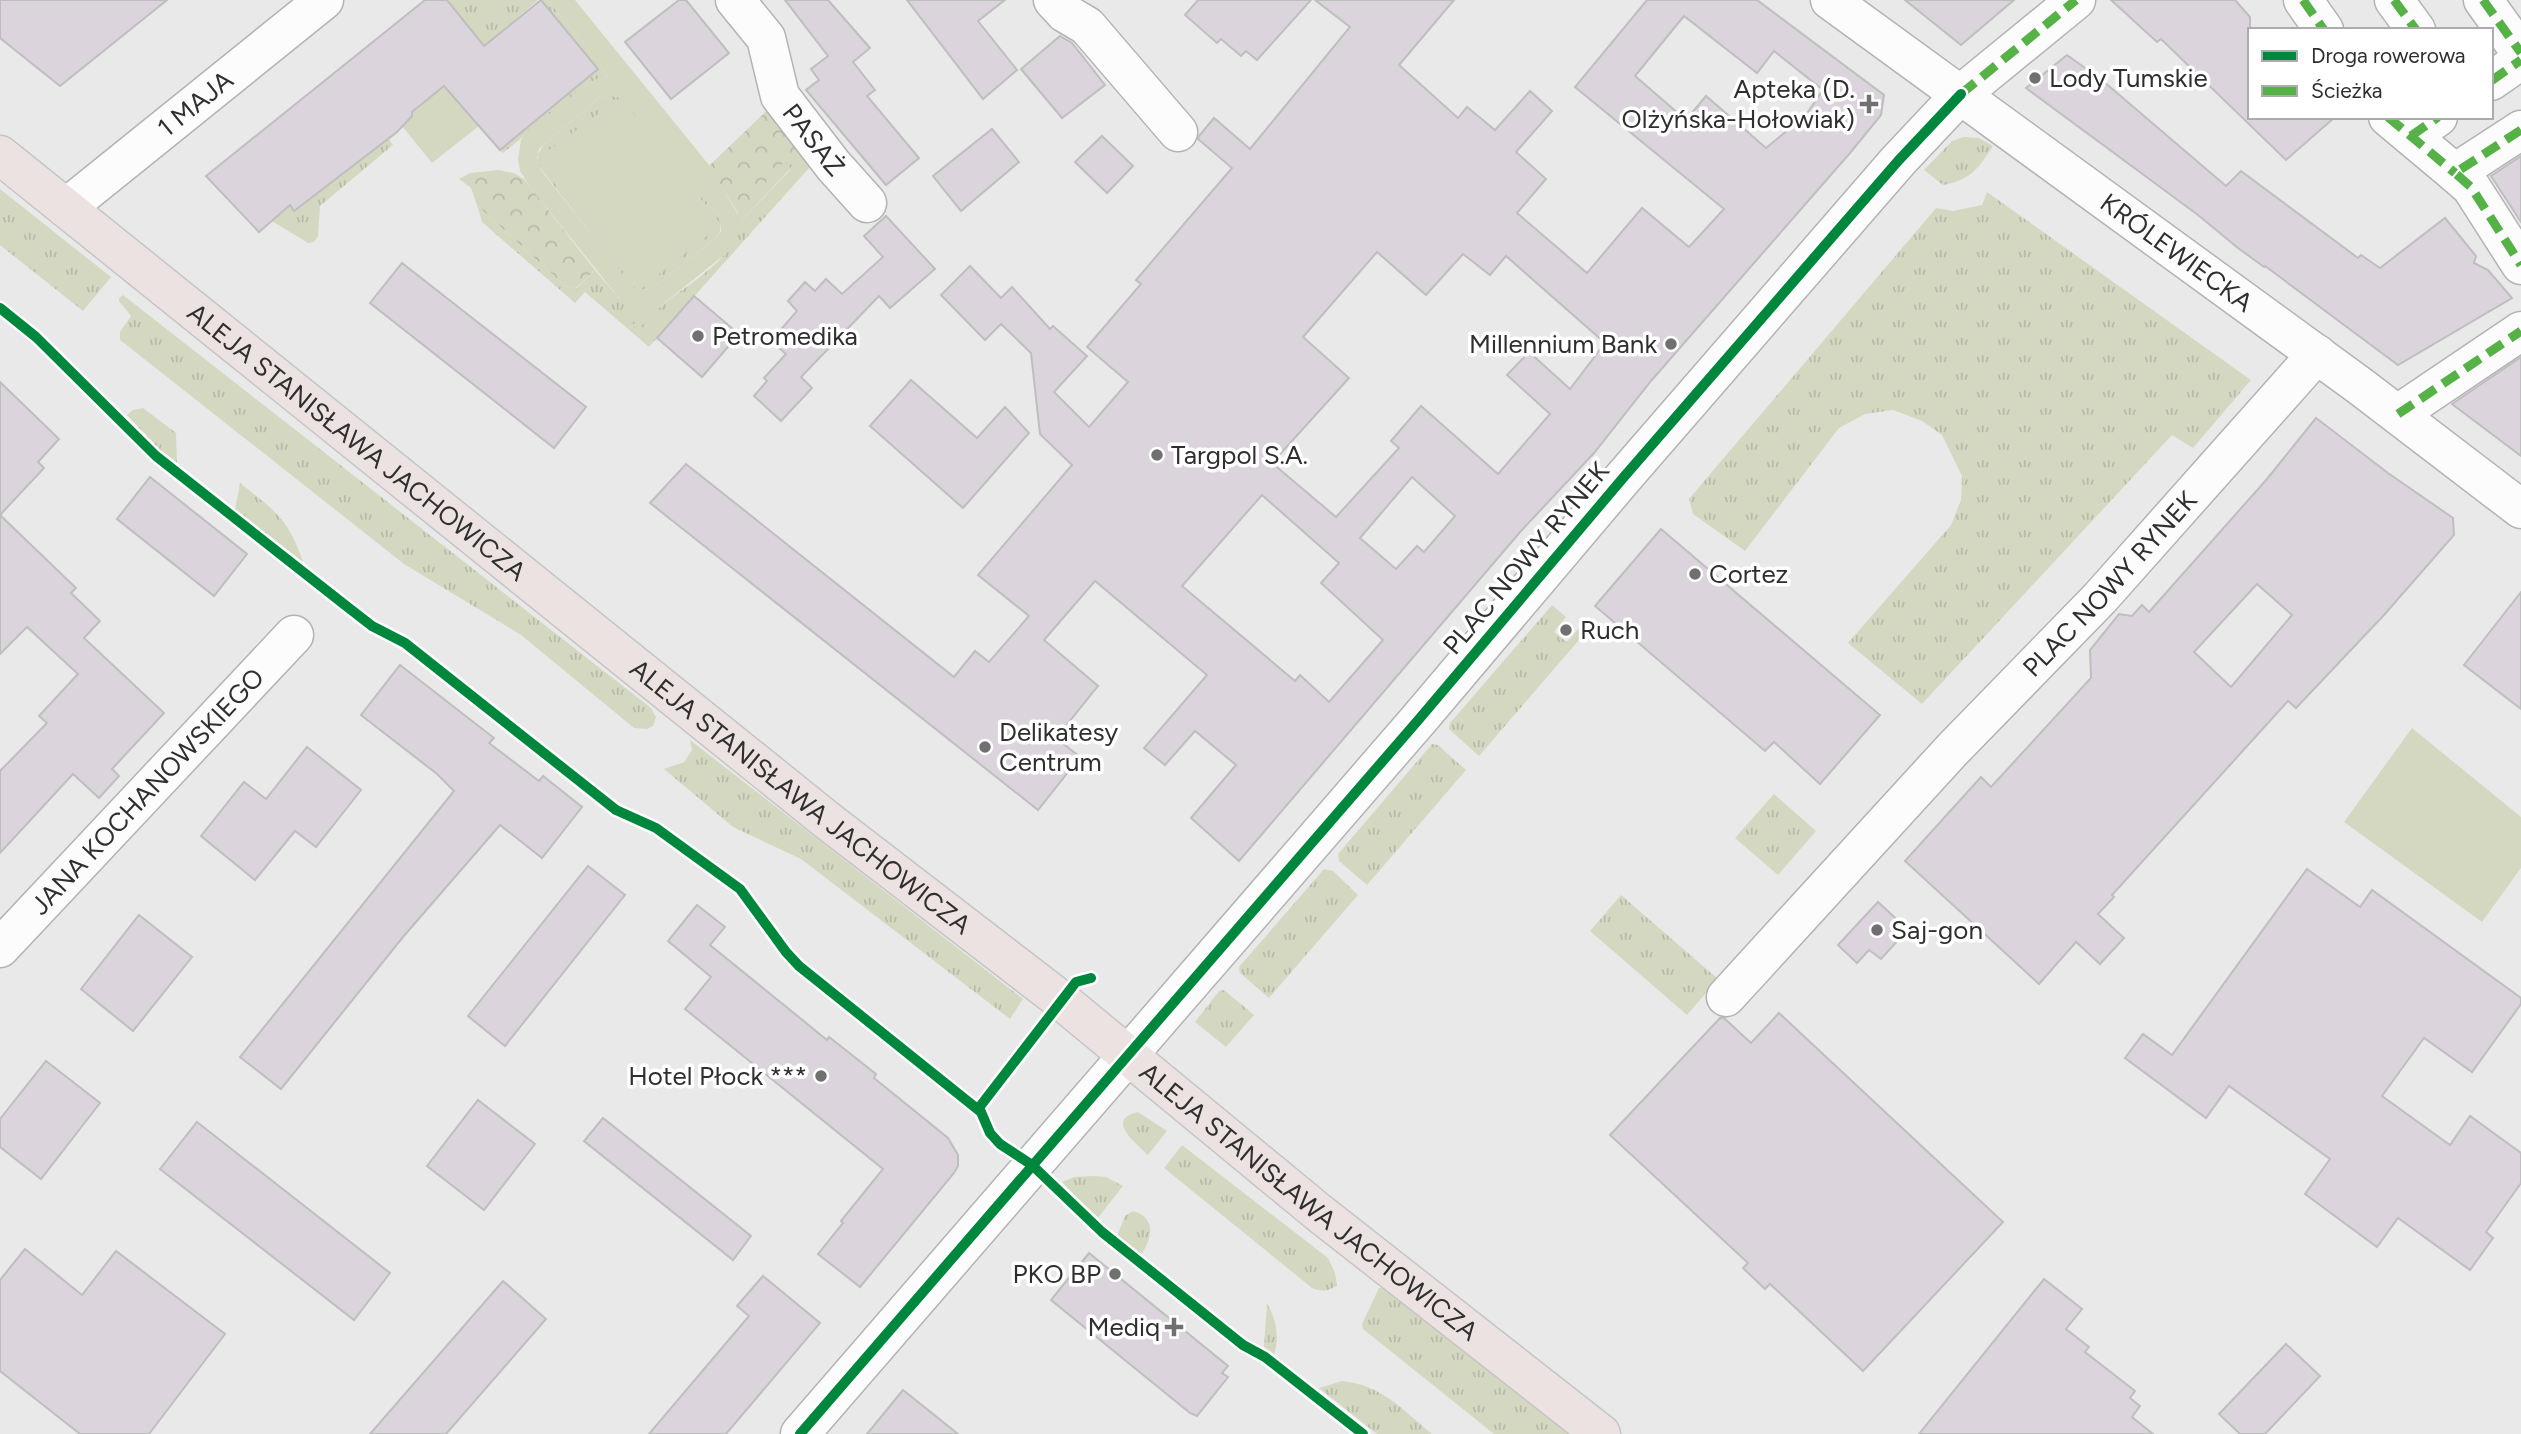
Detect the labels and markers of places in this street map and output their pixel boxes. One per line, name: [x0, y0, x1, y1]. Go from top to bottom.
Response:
place label: Lody Tumskie: [2049, 62, 2208, 94]
marker: Lody Tumskie: [2027, 70, 2043, 86]
place label: Apteka (D. Olżyńska-Hołowiak): [1622, 73, 1855, 135]
marker: Apteka (D. Olżyńska-Hołowiak): [1861, 96, 1877, 112]
place label: Petromedika: [712, 320, 858, 352]
marker: Petromedika: [690, 328, 706, 344]
place label: Millennium Bank: [1469, 328, 1657, 360]
marker: Millennium Bank: [1663, 336, 1679, 352]
place label: Targpol S.A.: [1171, 439, 1308, 471]
marker: Targpol S.A.: [1149, 447, 1165, 463]
place label: Cortez: [1709, 558, 1788, 590]
marker: Cortez: [1687, 566, 1703, 582]
place label: Ruch: [1580, 614, 1639, 646]
marker: Ruch: [1558, 622, 1574, 638]
place label: Delikatesy Centrum: [999, 716, 1118, 778]
marker: Delikatesy Centrum: [977, 739, 993, 755]
place label: Saj-gon: [1891, 914, 1983, 946]
marker: Saj-gon: [1869, 922, 1885, 938]
place label: Hotel Płock ***: [628, 1060, 807, 1092]
marker: Hotel Płock ***: [813, 1068, 829, 1084]
place label: PKO BP: [1013, 1258, 1101, 1290]
marker: PKO BP: [1107, 1266, 1123, 1282]
place label: Mediq: [1088, 1311, 1160, 1343]
marker: Mediq: [1166, 1319, 1182, 1335]

